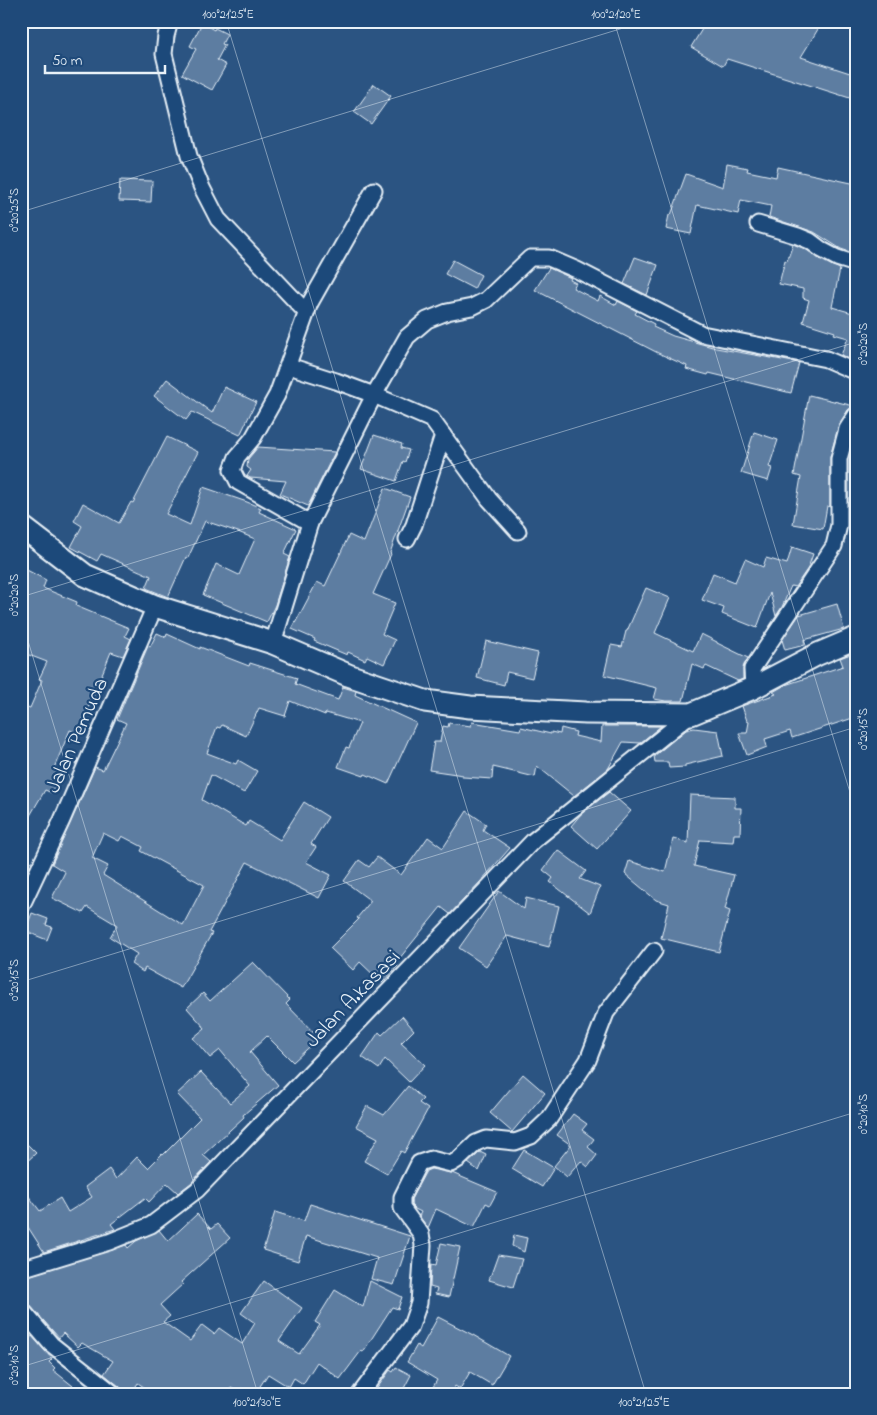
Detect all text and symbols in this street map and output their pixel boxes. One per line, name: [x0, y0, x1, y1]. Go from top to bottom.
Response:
text: 100°21'25"E: [202, 6, 254, 24]
text: 100°21'20"E: [591, 6, 641, 24]
scale bar: [45, 42, 165, 74]
text: 50 m: [52, 50, 83, 72]
text: 0°20'25"S: [6, 188, 24, 232]
text: 0°20'20"S: [855, 322, 873, 365]
text: 0°20'20"S: [6, 573, 24, 616]
street label: Jalan Pemuda: [39, 673, 117, 798]
text: 0°20'15"S: [855, 708, 873, 750]
street label: Jalan A.kasasi: [299, 944, 408, 1055]
text: 0°20'15"S: [6, 959, 24, 1001]
text: 0°20'10"S: [855, 1094, 873, 1134]
text: 0°20'10"S: [6, 1345, 24, 1385]
text: 100°21'30"E: [233, 1394, 281, 1412]
text: 100°21'25"E: [618, 1394, 670, 1412]

